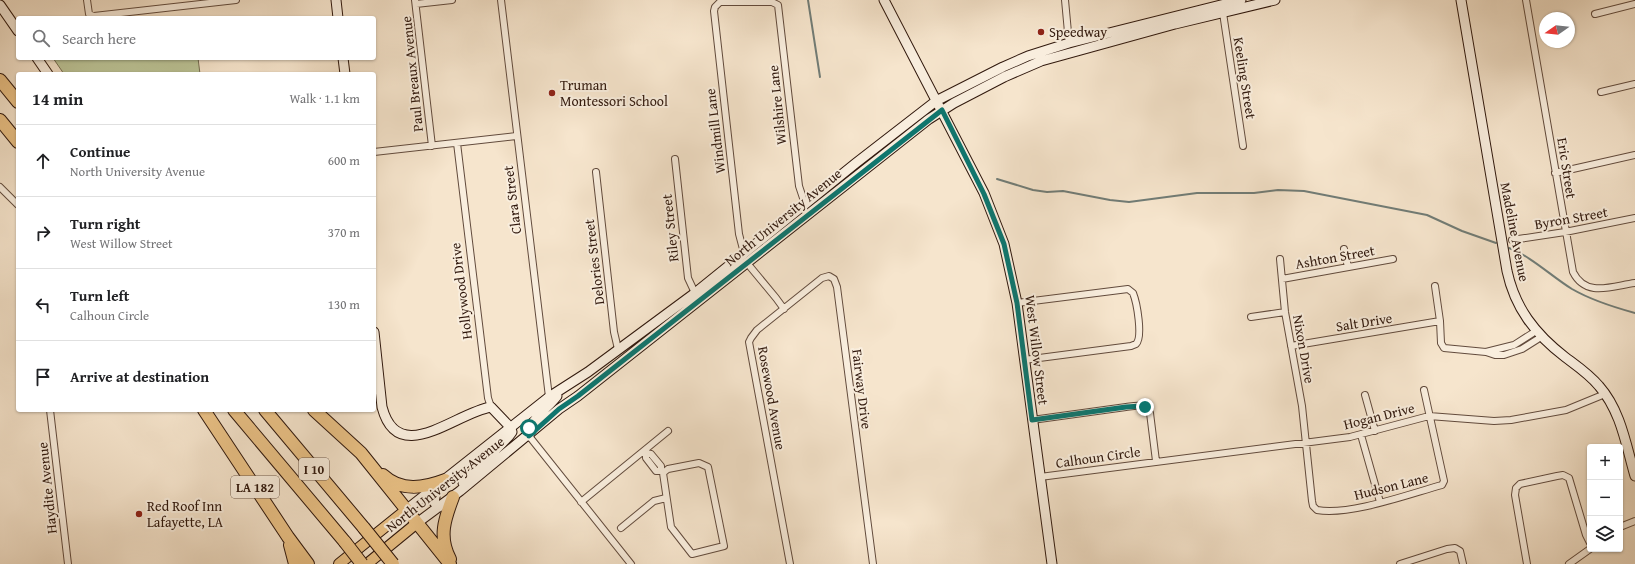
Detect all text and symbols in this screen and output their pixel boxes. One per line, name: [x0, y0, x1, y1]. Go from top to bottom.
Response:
north arrow: [1539, 12, 1575, 48]
street label: Paul Breaux Avenue: [396, 15, 428, 133]
search box: [16, 16, 376, 60]
place label: Speedway: [1049, 22, 1107, 42]
icon: search: [30, 27, 52, 49]
marker: Speedway: [1036, 27, 1046, 37]
text: Search here: [62, 28, 136, 49]
street label: Keeling Street: [1229, 36, 1261, 120]
street label: Wilshire Lane: [763, 64, 791, 146]
place label: Truman Montessori School: [560, 75, 668, 111]
text: 14 min: [32, 86, 83, 111]
street label: Windmill Lane: [700, 87, 730, 175]
marker: Truman Montessori School: [547, 88, 557, 98]
text: Walk · 1.1 km: [289, 89, 360, 108]
street label: Eric Street: [1552, 136, 1582, 200]
text: Continue: [70, 141, 131, 162]
icon: ahead: [32, 150, 54, 172]
text: 600 m: [328, 151, 360, 170]
text: North University Avenue: [70, 162, 205, 181]
street label: North University Avenue: [720, 163, 846, 271]
street label: Clara Street: [498, 165, 526, 235]
street label: Madeline Avenue: [1496, 181, 1534, 284]
street label: Riley Street: [656, 193, 683, 263]
street label: Byron Street: [1533, 202, 1609, 234]
text: Turn right: [70, 213, 141, 234]
street label: Delories Street: [579, 218, 609, 306]
icon: right: [32, 222, 54, 244]
text: 370 m: [328, 223, 360, 242]
text: West Willow Street: [70, 234, 173, 253]
street label: Ashton Street: [1294, 240, 1376, 274]
street label: Hollywood Drive: [445, 241, 477, 340]
text: Turn left: [70, 285, 129, 306]
icon: left: [32, 294, 54, 316]
street label: West Willow Street: [1020, 294, 1054, 406]
text: 130 m: [328, 295, 360, 314]
text: Calhoun Circle: [70, 306, 149, 325]
street label: Salt Drive: [1334, 308, 1394, 336]
street label: Nixon Drive: [1288, 313, 1320, 385]
street label: Rosewood Avenue: [753, 345, 791, 452]
street label: Fairway Drive: [847, 348, 877, 431]
icon: arrive: [32, 366, 54, 388]
text: Arrive at destination: [70, 366, 209, 387]
street label: Hogan Drive: [1341, 397, 1417, 434]
route end: [1136, 398, 1154, 416]
route start: [520, 419, 538, 437]
street label: North University Avenue: [382, 431, 509, 537]
street label: Haydite Avenue: [32, 441, 62, 535]
street label: Calhoun Circle: [1054, 441, 1142, 473]
map controls: [1587, 444, 1623, 552]
button: +: [1587, 444, 1623, 480]
road number: I 10: [299, 458, 329, 480]
street label: Hudson Lane: [1352, 467, 1431, 505]
road number: LA 182: [231, 476, 279, 498]
button: −: [1587, 480, 1623, 516]
place label: Red Roof Inn Lafayette, LA: [147, 496, 224, 532]
marker: Red Roof Inn Lafayette, LA: [134, 509, 144, 519]
button: layers: [1587, 516, 1623, 552]

